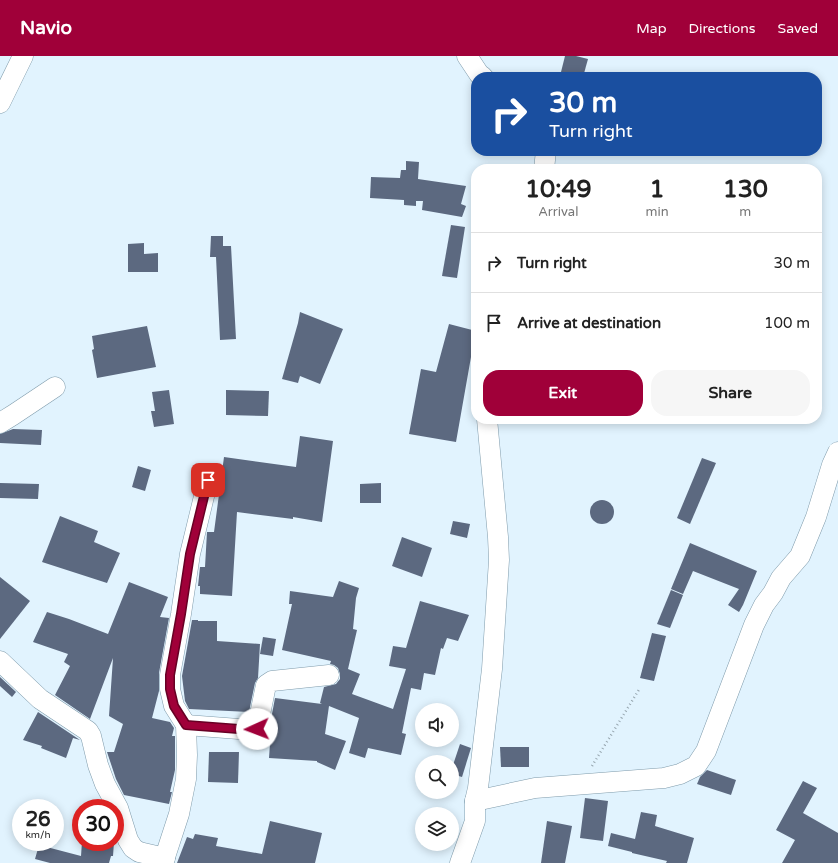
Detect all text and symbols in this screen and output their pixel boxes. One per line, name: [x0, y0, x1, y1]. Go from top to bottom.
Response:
text: Navio: [20, 17, 72, 39]
text: Map: [636, 20, 667, 37]
text: Directions: [689, 20, 756, 37]
text: Saved: [778, 20, 818, 37]
text: 30 m: [549, 86, 617, 120]
icon: right: [483, 88, 535, 140]
text: Turn right: [549, 120, 633, 142]
text: 10:49: [525, 175, 592, 204]
text: 1: [650, 175, 665, 204]
text: 130: [723, 175, 768, 204]
text: Arrival: [538, 204, 578, 220]
text: min: [646, 204, 669, 220]
text: m: [739, 204, 751, 220]
icon: right: [483, 252, 505, 274]
text: Turn right: [517, 254, 587, 272]
text: 30 m: [773, 254, 810, 272]
icon: arrive: [483, 312, 505, 334]
text: Arrive at destination: [517, 314, 661, 332]
text: 100 m: [764, 314, 810, 332]
button: Exit: [483, 370, 643, 416]
button: Share: [651, 370, 810, 416]
pin: [191, 463, 225, 497]
icon: arrive: [197, 469, 219, 491]
map controls: [415, 703, 459, 851]
button: sound: [415, 703, 459, 747]
position arrow: [236, 708, 278, 750]
button: search: [415, 755, 459, 799]
speed limit sign: 30: [72, 799, 124, 851]
button: layers: [415, 807, 459, 851]
text: 26: [25, 808, 51, 832]
text: km/h: [25, 829, 51, 841]

